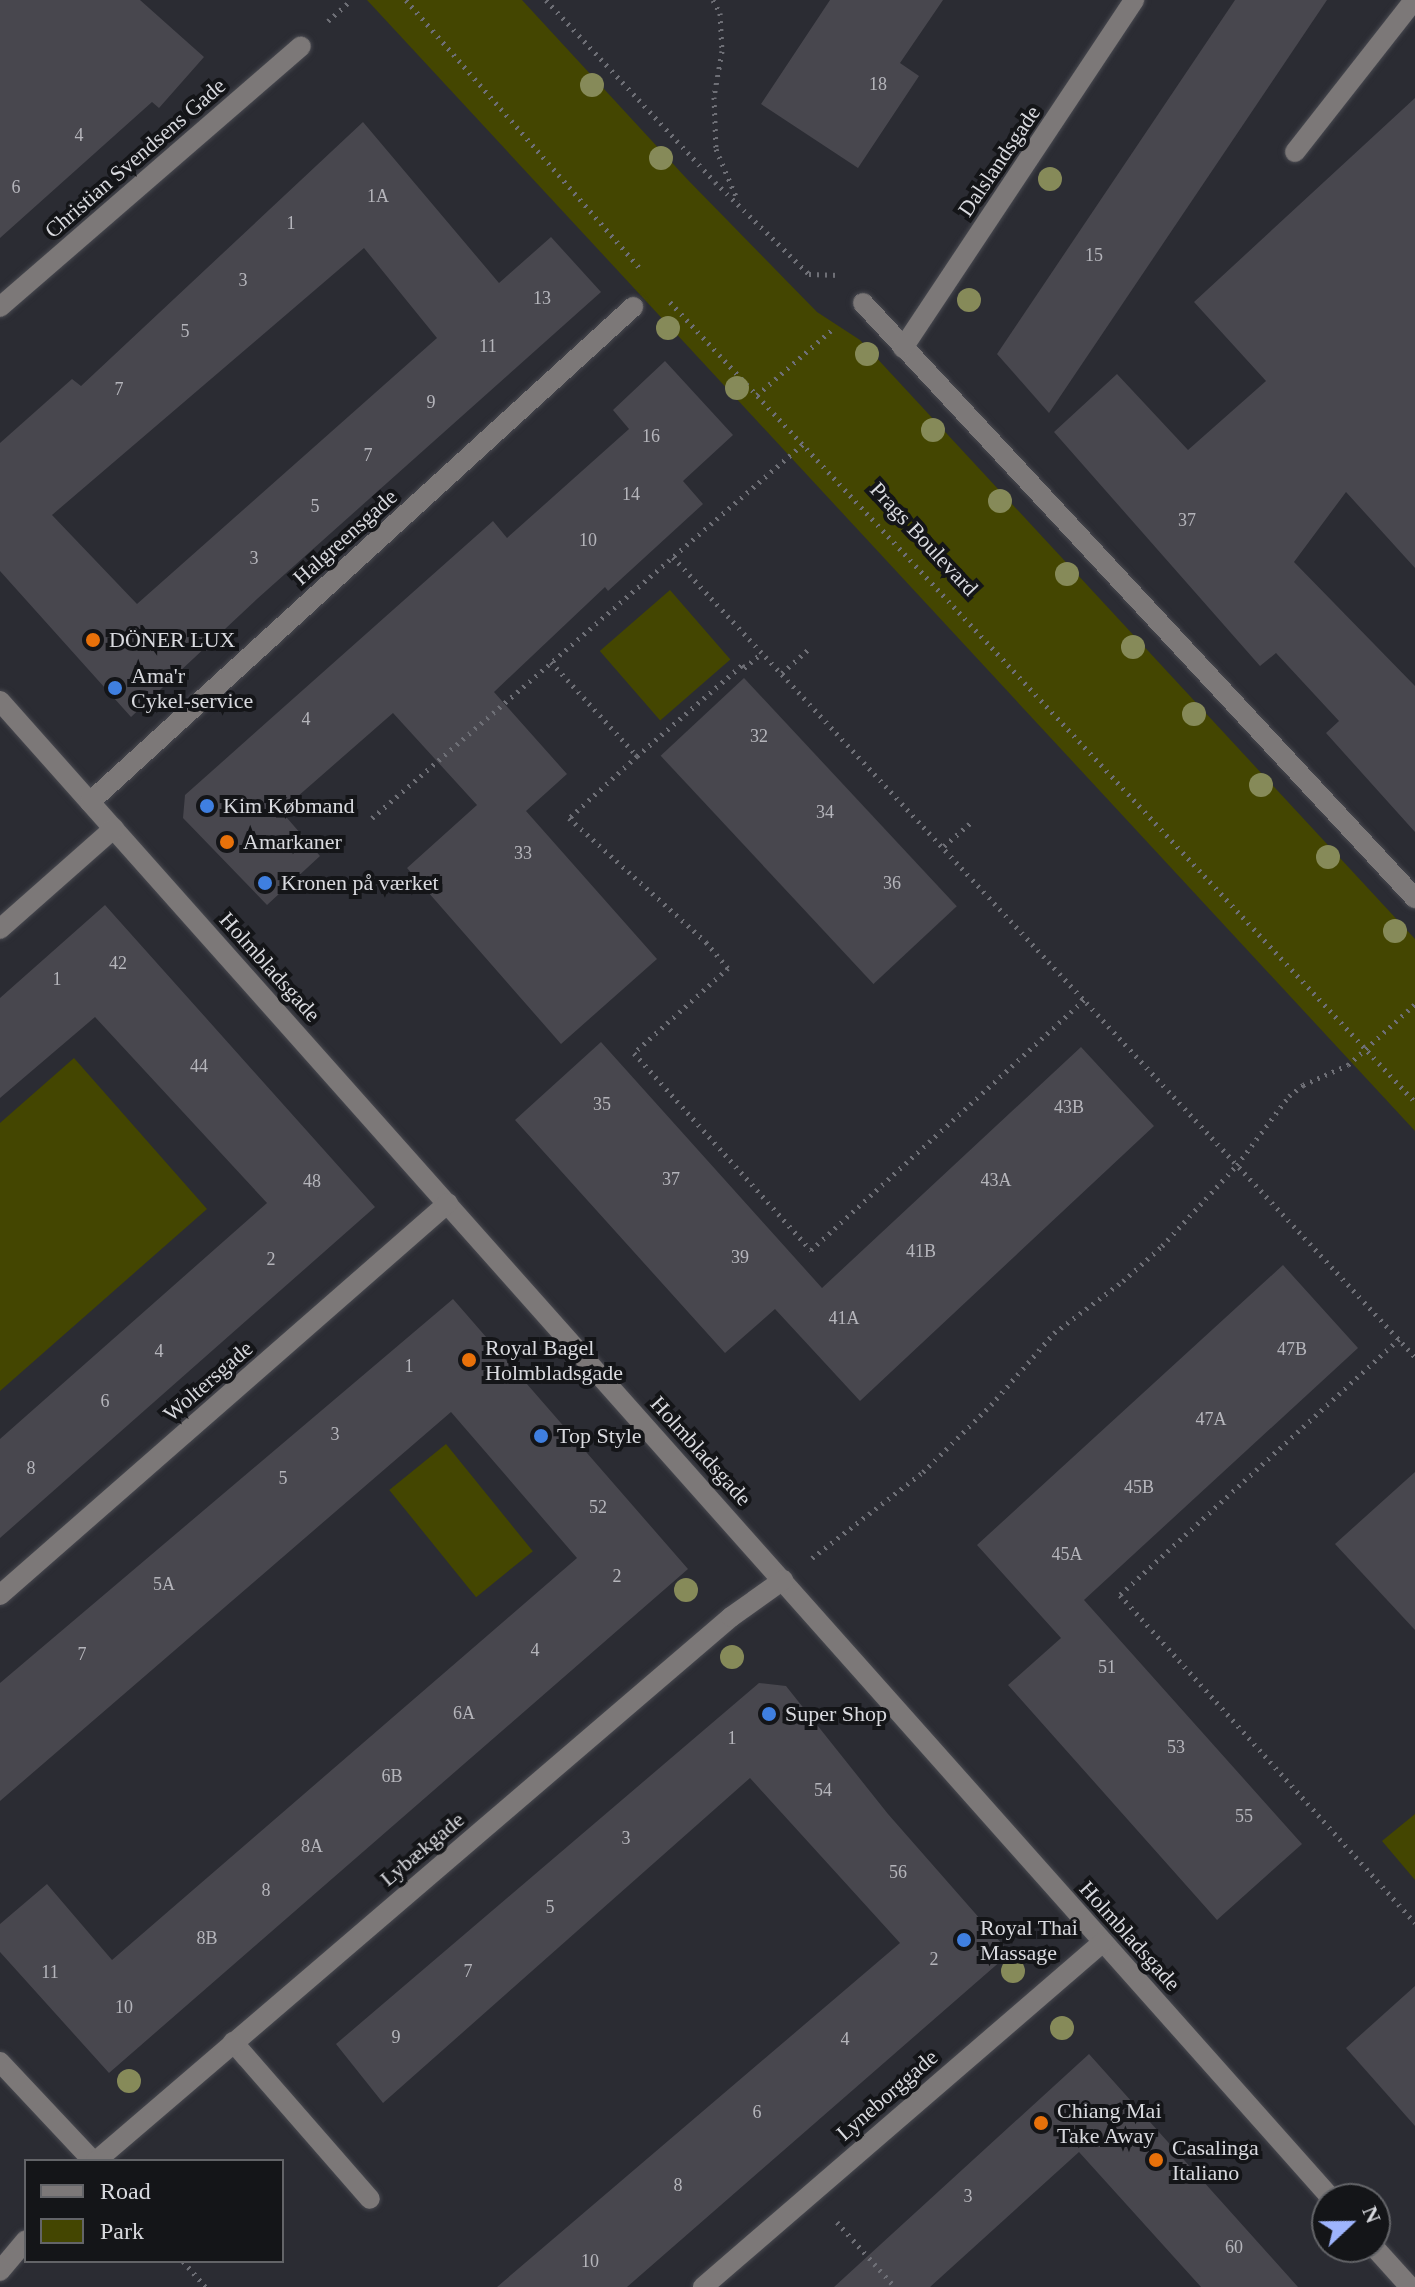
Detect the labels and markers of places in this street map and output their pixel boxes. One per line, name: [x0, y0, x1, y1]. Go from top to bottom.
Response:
place label: DÖNER LUX: [109, 627, 235, 653]
marker: DÖNER LUX: [84, 631, 102, 649]
place label: Ama'r Cykel-service: [131, 662, 253, 714]
marker: Ama'r Cykel-service: [106, 679, 124, 697]
place label: Kim Købmand: [223, 793, 354, 819]
marker: Kim Købmand: [198, 797, 216, 815]
place label: Amarkaner: [243, 829, 342, 855]
marker: Amarkaner: [218, 833, 236, 851]
place label: Kronen på værket: [281, 870, 439, 896]
marker: Kronen på værket: [256, 874, 274, 892]
place label: Royal Bagel Holmbladsgade: [485, 1334, 623, 1386]
marker: Royal Bagel Holmbladsgade: [460, 1351, 478, 1369]
place label: Top Style: [557, 1423, 642, 1449]
marker: Top Style: [532, 1427, 550, 1445]
place label: Super Shop: [785, 1701, 887, 1727]
marker: Super Shop: [760, 1705, 778, 1723]
place label: Royal Thai Massage: [980, 1914, 1078, 1966]
marker: Royal Thai Massage: [955, 1931, 973, 1949]
place label: Chiang Mai Take Away: [1057, 2097, 1161, 2148]
marker: Chiang Mai Take Away: [1032, 2114, 1050, 2132]
place label: Casalinga Italiano: [1172, 2134, 1259, 2186]
marker: Casalinga Italiano: [1147, 2151, 1165, 2169]

